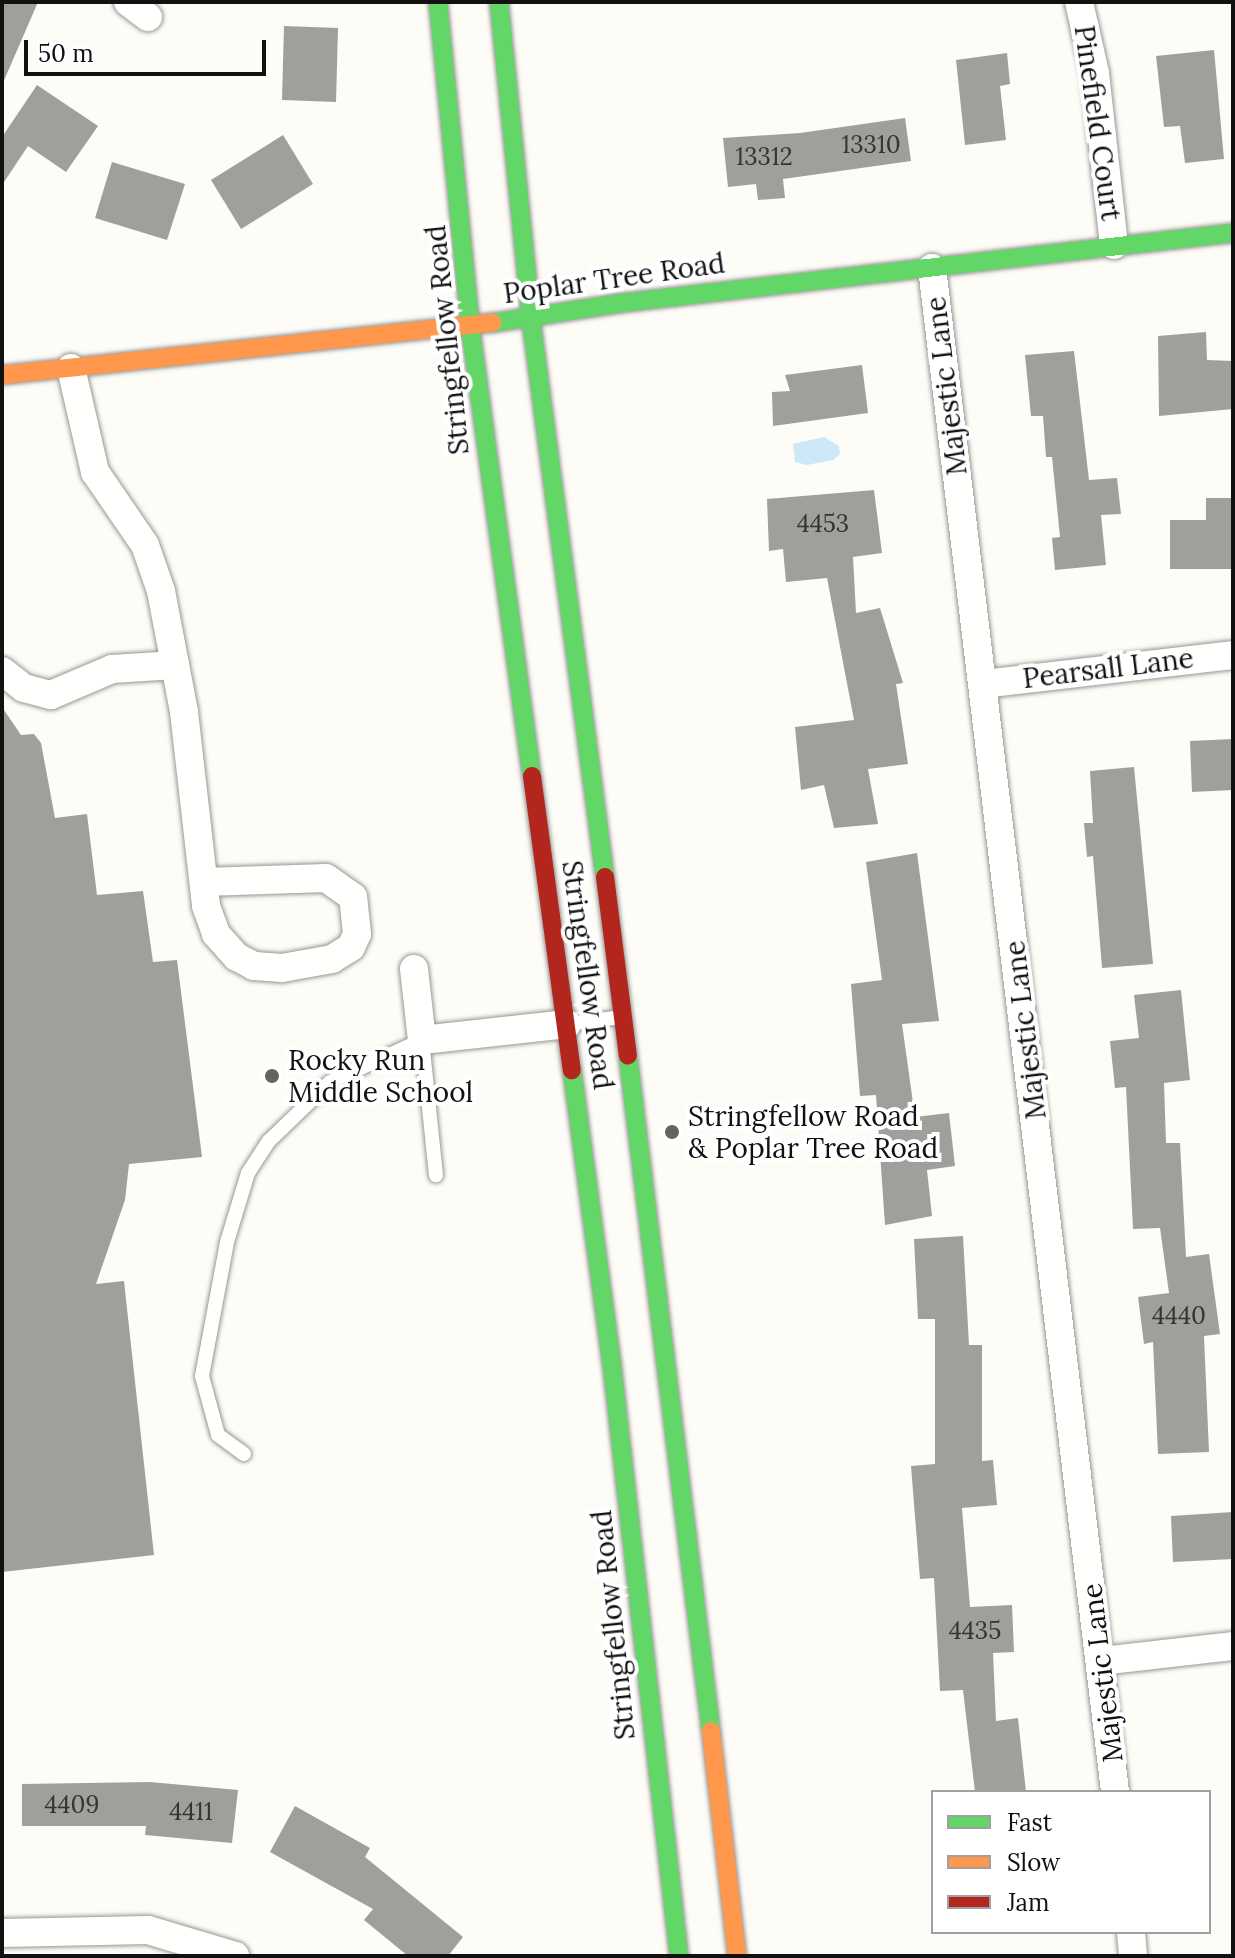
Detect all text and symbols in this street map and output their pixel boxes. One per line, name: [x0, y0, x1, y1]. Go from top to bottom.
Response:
street label: Pinefield Court: [1068, 23, 1128, 223]
scale bar: [28, 24, 270, 74]
text: 50 m: [38, 38, 94, 69]
house number: 13310: [841, 131, 901, 159]
house number: 13312: [735, 143, 793, 171]
street label: Stringfellow Road: [418, 224, 476, 456]
street label: Poplar Tree Road: [501, 246, 727, 310]
street label: Majestic Lane: [918, 295, 974, 477]
house number: 4453: [797, 510, 849, 538]
street label: Pearsall Lane: [1021, 641, 1195, 695]
street label: Stringfellow Road: [555, 858, 621, 1092]
street label: Majestic Lane: [997, 939, 1053, 1121]
place label: Rocky Run Middle School: [288, 1043, 473, 1109]
marker: Rocky Run Middle School: [263, 1067, 281, 1085]
place label: Stringfellow Road & Poplar Tree Road: [688, 1099, 938, 1165]
marker: Stringfellow Road & Poplar Tree Road: [663, 1123, 681, 1141]
house number: 4440: [1152, 1302, 1206, 1330]
street label: Stringfellow Road: [584, 1509, 642, 1741]
street label: Majestic Lane: [1074, 1582, 1130, 1764]
house number: 4435: [949, 1617, 1001, 1645]
legend: [931, 1790, 1211, 1934]
house number: 4409: [45, 1791, 99, 1819]
house number: 4411: [169, 1798, 213, 1826]
text: Fast: [1007, 1807, 1052, 1838]
text: Slow: [1007, 1847, 1060, 1878]
text: Jam: [1007, 1887, 1049, 1918]

